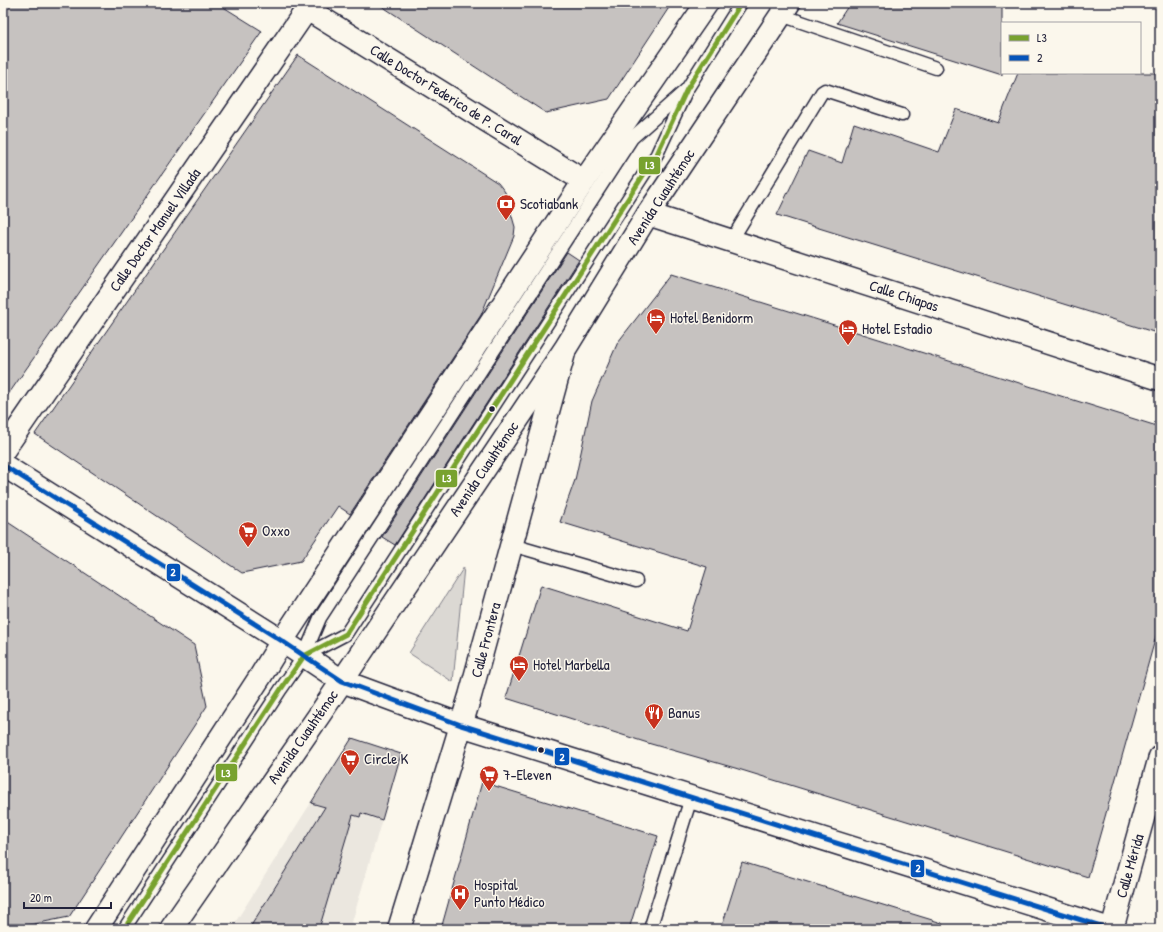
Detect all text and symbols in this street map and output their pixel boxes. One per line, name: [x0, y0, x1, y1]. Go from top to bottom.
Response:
legend: [1001, 22, 1141, 74]
text: L3: [1037, 29, 1047, 46]
street label: Calle Doctor Federico de P. Caral: [366, 39, 527, 150]
text: 2: [1037, 49, 1043, 66]
street label: Avenida Cuauhtémoc: [622, 145, 699, 249]
line badge: L3: [638, 156, 661, 175]
text: L3: [645, 158, 655, 172]
street label: Calle Doctor Manuel Villada: [104, 164, 205, 296]
bank icon: Scotiabank: [495, 193, 517, 221]
place label: Scotiabank: [520, 193, 578, 214]
street label: Calle Chiapas: [867, 274, 942, 317]
hotel icon: Hotel Benidorm: [645, 307, 667, 335]
place label: Hotel Benidorm: [670, 307, 753, 328]
hotel icon: Hotel Estadio: [837, 318, 859, 346]
place label: Hotel Estadio: [862, 318, 932, 339]
unlabelled marker: [487, 404, 497, 414]
street label: Avenida Cuauhtémoc: [444, 417, 523, 520]
line badge: L3: [435, 469, 458, 488]
text: L3: [442, 471, 452, 485]
supermarket icon: Oxxo: [237, 520, 259, 548]
place label: Oxxo: [262, 520, 290, 541]
line badge: 2: [166, 563, 181, 582]
text: 2: [170, 565, 176, 579]
street label: Calle Frontera: [465, 600, 506, 680]
hotel icon: Hotel Marbella: [508, 654, 530, 682]
place label: Hotel Marbella: [533, 654, 610, 675]
street label: Avenida Cuauhtémoc: [262, 685, 343, 788]
restaurant icon: Banus: [643, 702, 665, 730]
place label: Banus: [668, 702, 700, 723]
unlabelled marker: [536, 745, 546, 755]
line badge: 2: [554, 747, 570, 766]
supermarket icon: Circle K: [339, 748, 361, 776]
place label: Circle K: [364, 748, 409, 769]
text: 2: [559, 750, 565, 764]
line badge: L3: [215, 763, 238, 782]
supermarket icon: 7-Eleven: [478, 764, 500, 792]
place label: 7-Eleven: [503, 764, 552, 785]
text: L3: [221, 766, 231, 780]
street label: Calle Mérida: [1110, 831, 1149, 900]
line badge: 2: [910, 859, 925, 878]
text: 2: [915, 861, 921, 875]
place label: Hospital Punto Médico: [474, 874, 545, 912]
hospital icon: Hospital Punto Médico: [449, 883, 471, 911]
scale bar: [24, 884, 111, 910]
text: 20 m: [30, 889, 52, 906]

